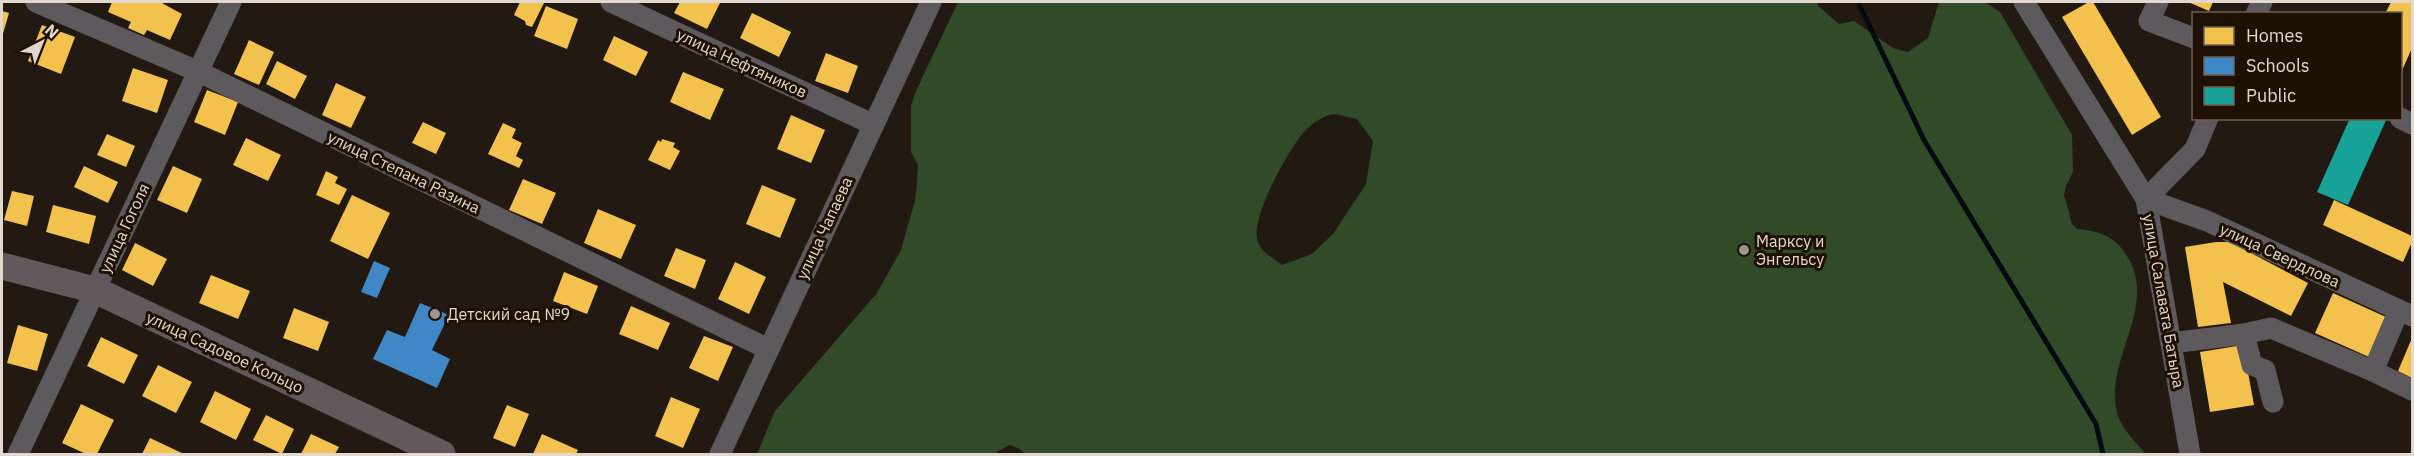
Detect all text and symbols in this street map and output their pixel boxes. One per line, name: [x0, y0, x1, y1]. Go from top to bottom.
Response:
north arrow: [12, 12, 72, 72]
legend: [2192, 12, 2402, 120]
text: N: [41, 20, 63, 42]
street label: улица Нефтяников: [674, 24, 810, 102]
text: Homes: [2246, 24, 2303, 47]
text: Schools: [2246, 54, 2310, 77]
text: Public: [2246, 84, 2296, 107]
street label: улица Степана Разина: [325, 126, 484, 218]
street label: улица Чапаева: [792, 173, 857, 282]
street label: улица Гоголя: [95, 180, 153, 276]
street label: улица Салавата Батыра: [2139, 212, 2189, 390]
street label: улица Свердлова: [2217, 218, 2344, 292]
place label: Марксу и Энгельсу: [1756, 231, 1825, 269]
marker: Марксу и Энгельсу: [1737, 243, 1751, 257]
place label: Детский сад №9: [447, 304, 570, 324]
street label: улица Садовое Кольцо: [143, 307, 307, 397]
marker: Детский сад №9: [428, 307, 442, 321]

